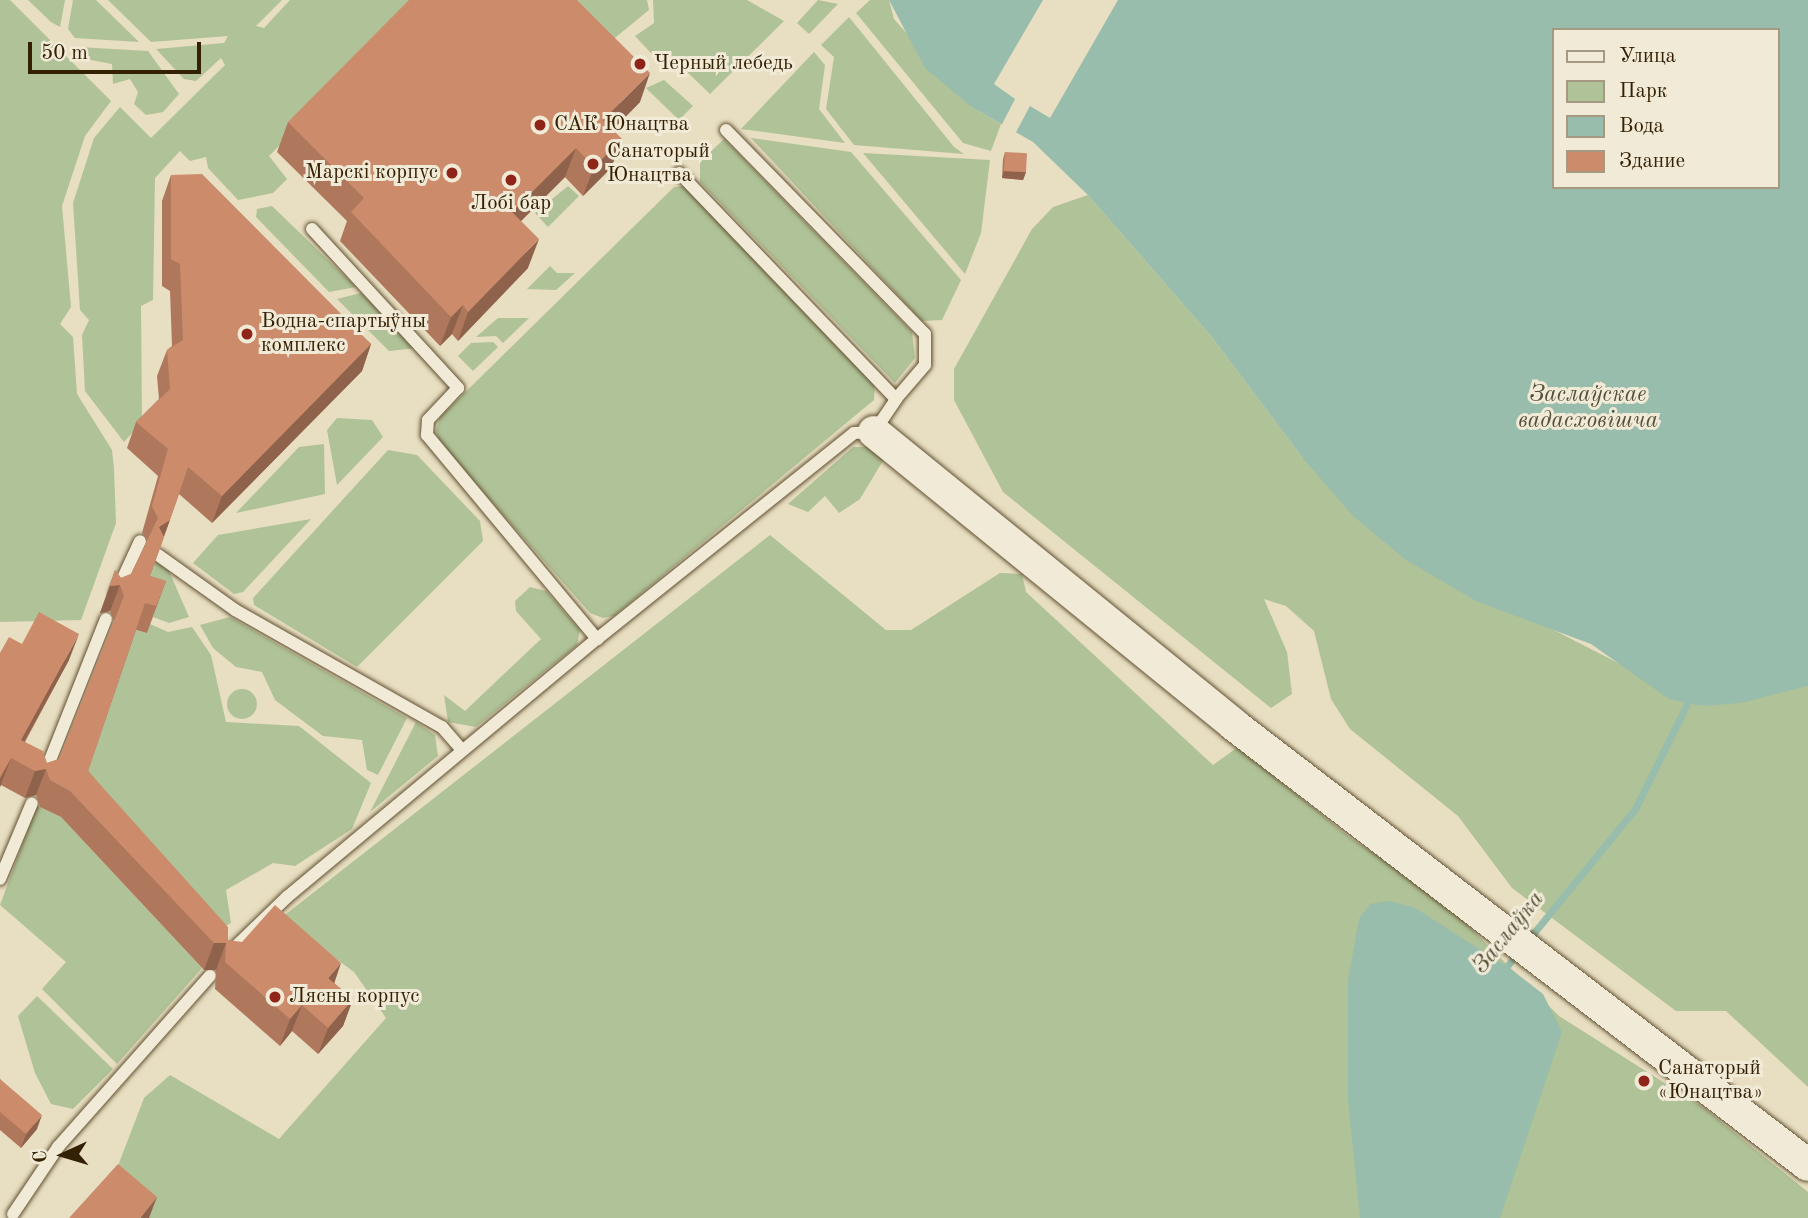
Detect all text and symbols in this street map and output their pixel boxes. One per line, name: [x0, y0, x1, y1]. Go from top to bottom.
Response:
scale bar: [32, 28, 205, 72]
legend: [1552, 28, 1780, 189]
text: 50 m: [41, 43, 88, 64]
text: Улица: [1619, 46, 1676, 67]
place label: Черный лебедь: [654, 51, 793, 77]
marker: Черный лебедь: [632, 56, 648, 72]
text: Парк: [1619, 81, 1667, 102]
place label: САК Юнацтва: [554, 112, 689, 138]
text: Вода: [1619, 116, 1664, 137]
marker: САК Юнацтва: [532, 117, 548, 133]
place label: Санаторый Юнацтва: [607, 139, 710, 189]
text: Здание: [1619, 151, 1685, 172]
marker: Санаторый Юнацтва: [585, 156, 601, 172]
place label: Марскі корпус: [305, 160, 438, 186]
marker: Марскі корпус: [444, 165, 460, 181]
marker: Лобі бар: [503, 172, 519, 188]
place label: Лобі бар: [471, 191, 551, 217]
place label: Водна-спартыўны комплекс: [261, 309, 426, 359]
marker: Водна-спартыўны комплекс: [239, 326, 255, 342]
water label: Заслаўскае вадасховішча: [1518, 381, 1658, 435]
water label: Заслаўка: [1468, 886, 1550, 980]
place label: Лясны корпус: [289, 984, 419, 1010]
marker: Лясны корпус: [267, 989, 283, 1005]
place label: Санаторый «Юнацтва»: [1658, 1056, 1763, 1106]
marker: Санаторый «Юнацтва»: [1636, 1073, 1652, 1089]
north arrow: [28, 1120, 98, 1190]
text: С: [32, 1150, 51, 1163]

